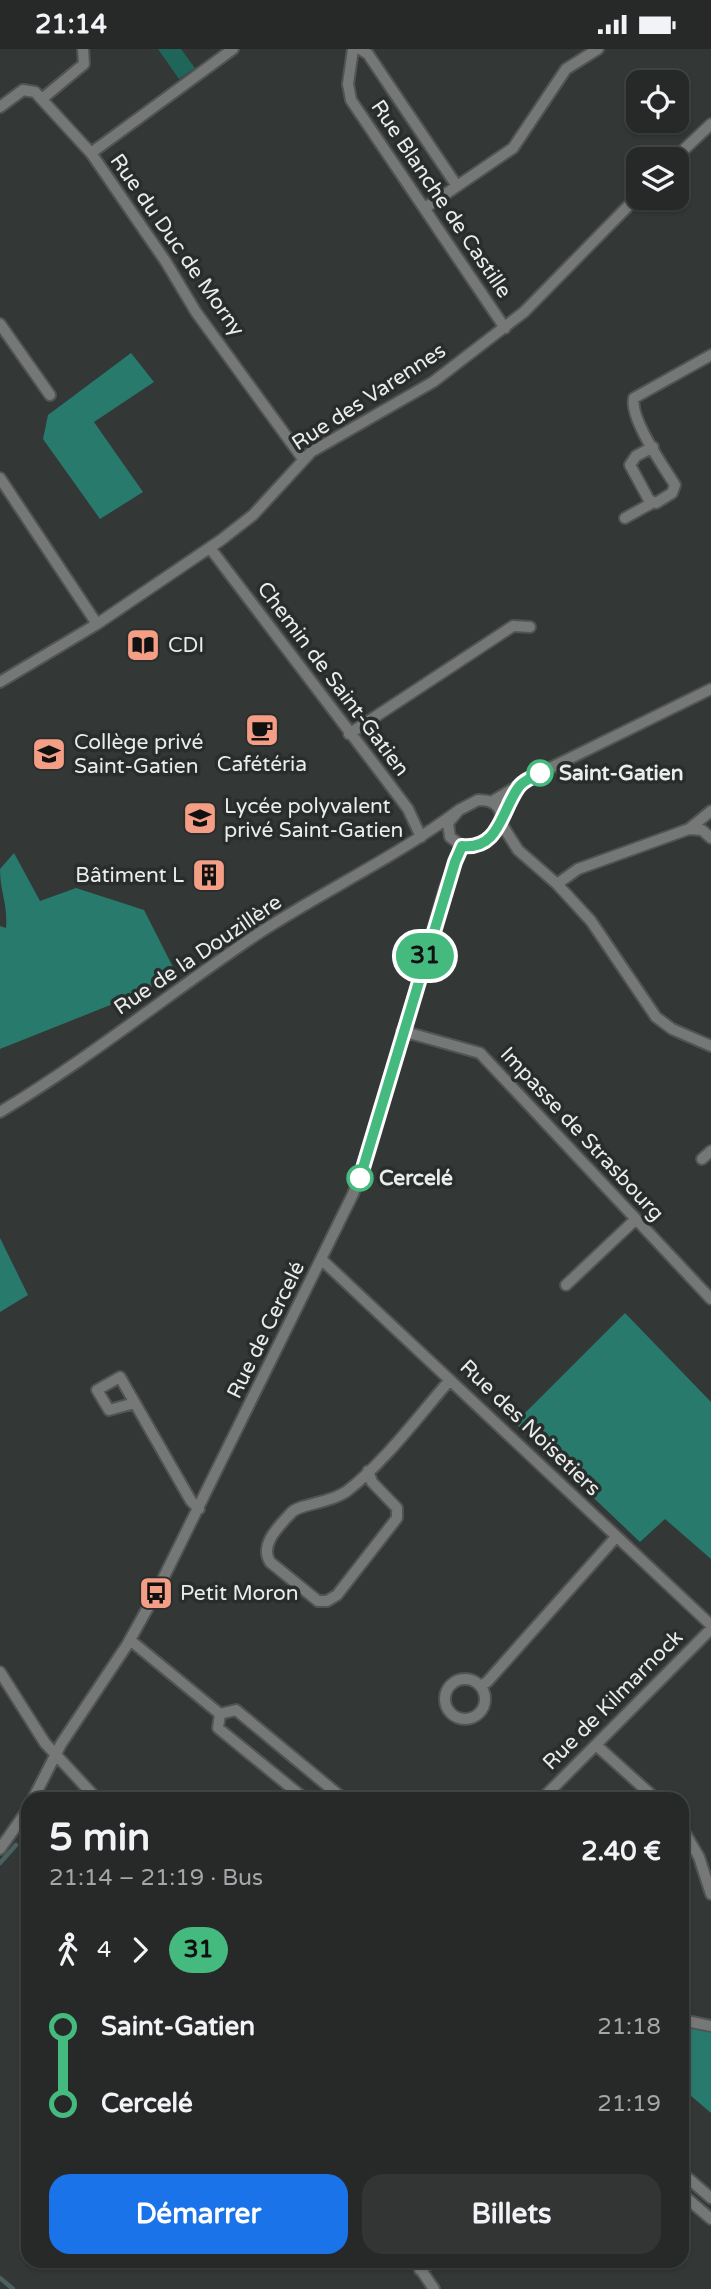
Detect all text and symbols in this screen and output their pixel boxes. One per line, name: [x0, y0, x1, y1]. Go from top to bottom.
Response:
text: 21:14: [35, 9, 107, 40]
map controls: [626, 70, 689, 210]
button: locate: [626, 70, 689, 133]
street label: Rue Blanche de Castille: [365, 95, 517, 303]
button: layers: [626, 147, 689, 210]
street label: Rue du Duc de Morny: [105, 149, 249, 341]
street label: Rue des Varennes: [287, 338, 451, 456]
street label: Chemin de Saint-Gatien: [252, 577, 414, 781]
library icon: CDI: [124, 626, 162, 664]
place label: CDI: [168, 633, 204, 658]
cafe icon: Cafétéria: [243, 711, 281, 749]
place label: Collège privé Saint-Gatien: [74, 730, 203, 779]
school or university icon: Collège privé Saint-Gatien: [30, 735, 68, 773]
place label: Cafétéria: [217, 752, 307, 777]
marker: Saint-Gatien: [527, 760, 553, 786]
place label: Saint-Gatien: [559, 761, 683, 786]
place label: Lycée polyvalent privé Saint-Gatien: [224, 794, 403, 843]
school or university icon: Lycée polyvalent privé Saint-Gatien: [181, 799, 219, 837]
building icon: Bâtiment L: [190, 856, 228, 894]
place label: Bâtiment L: [75, 863, 184, 888]
street label: Rue de la Douzillère: [109, 890, 287, 1020]
line badge: 31: [394, 933, 457, 979]
text: 31: [410, 941, 440, 970]
street label: Impasse de Strasbourg: [495, 1042, 669, 1226]
marker: Cercelé: [347, 1165, 373, 1191]
place label: Cercelé: [379, 1166, 453, 1191]
street label: Rue de Cercelé: [222, 1257, 310, 1403]
street label: Rue des Noisetiers: [455, 1355, 605, 1501]
bus stop icon: Petit Moron: [137, 1574, 175, 1612]
place label: Petit Moron: [180, 1581, 298, 1606]
street label: Rue de Kilmarnock: [538, 1625, 688, 1775]
text: 5 min: [49, 1815, 150, 1861]
text: 2.40 €: [581, 1836, 661, 1867]
text: 21:14 – 21:19 · Bus: [49, 1864, 263, 1892]
icon: walk: [49, 1931, 87, 1969]
icon: forward: [121, 1931, 159, 1969]
text: 31: [183, 1935, 214, 1964]
text: 4: [97, 1936, 111, 1964]
text: Saint-Gatien: [101, 2011, 255, 2042]
text: 21:18: [597, 2013, 661, 2041]
text: Cercelé: [101, 2088, 193, 2119]
text: 21:19: [597, 2090, 661, 2118]
button: Démarrer: [49, 2174, 348, 2254]
button: Billets: [362, 2174, 661, 2254]

